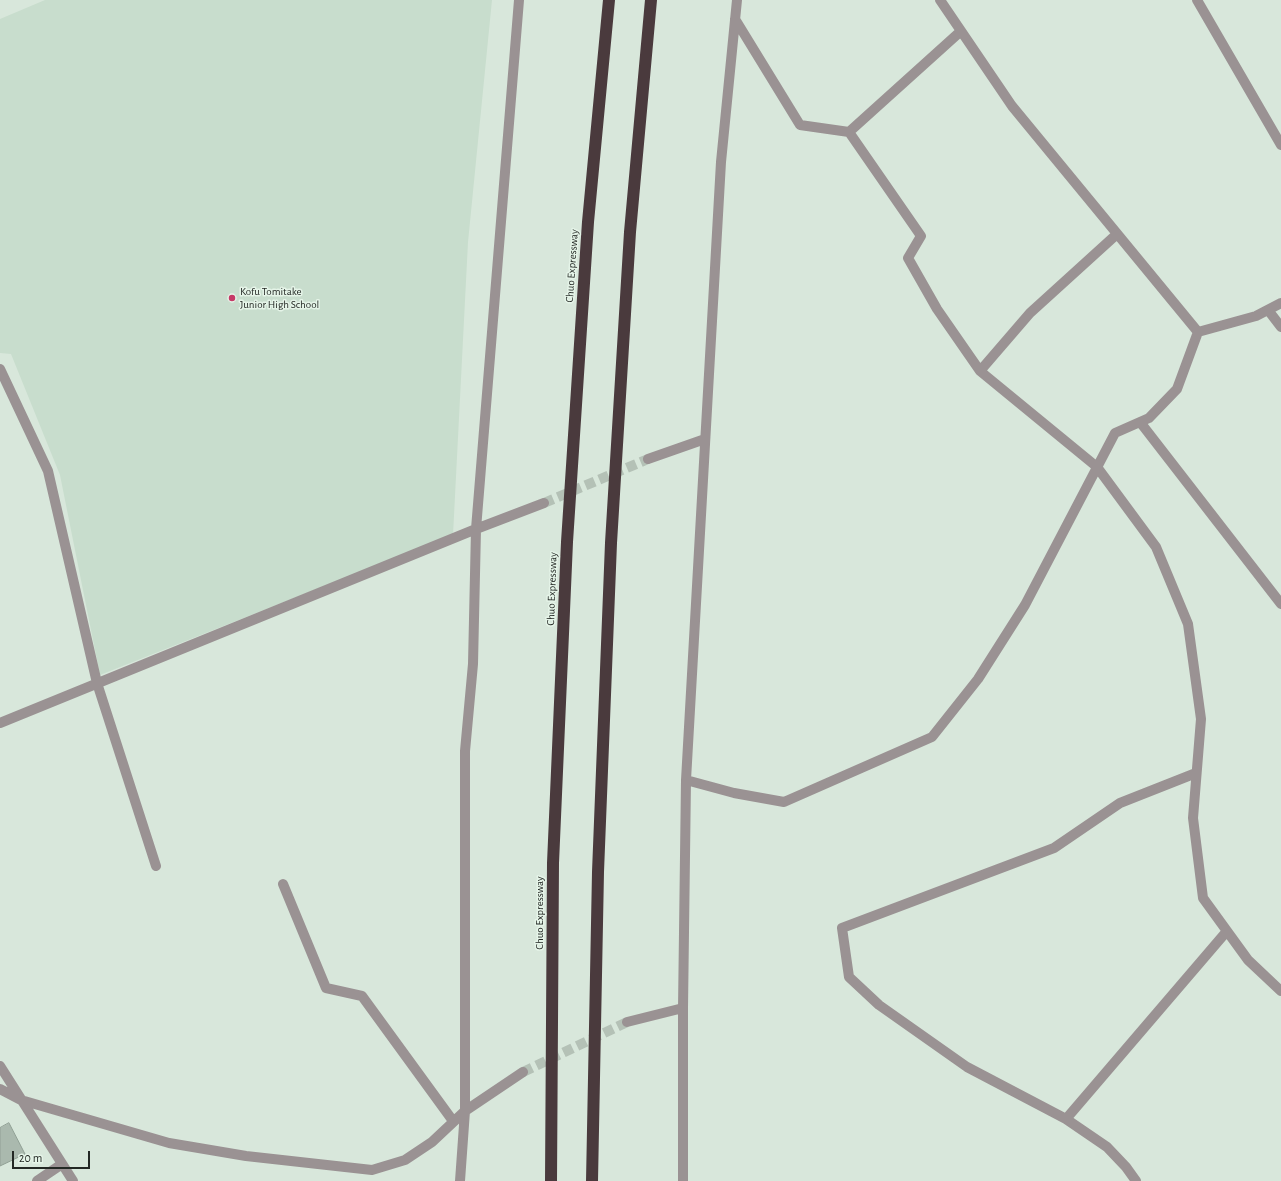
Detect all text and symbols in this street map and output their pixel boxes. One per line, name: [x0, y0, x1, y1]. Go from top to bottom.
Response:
street label: Chuo Expressway: [563, 229, 581, 303]
place label: Kofu Tomitake Junior High School: [240, 285, 319, 311]
marker: Kofu Tomitake Junior High School: [227, 293, 237, 303]
street label: Chuo Expressway: [544, 552, 560, 626]
street label: Chuo Expressway: [533, 876, 547, 950]
scale bar: [14, 1143, 92, 1169]
text: 20 m: [19, 1152, 42, 1164]

